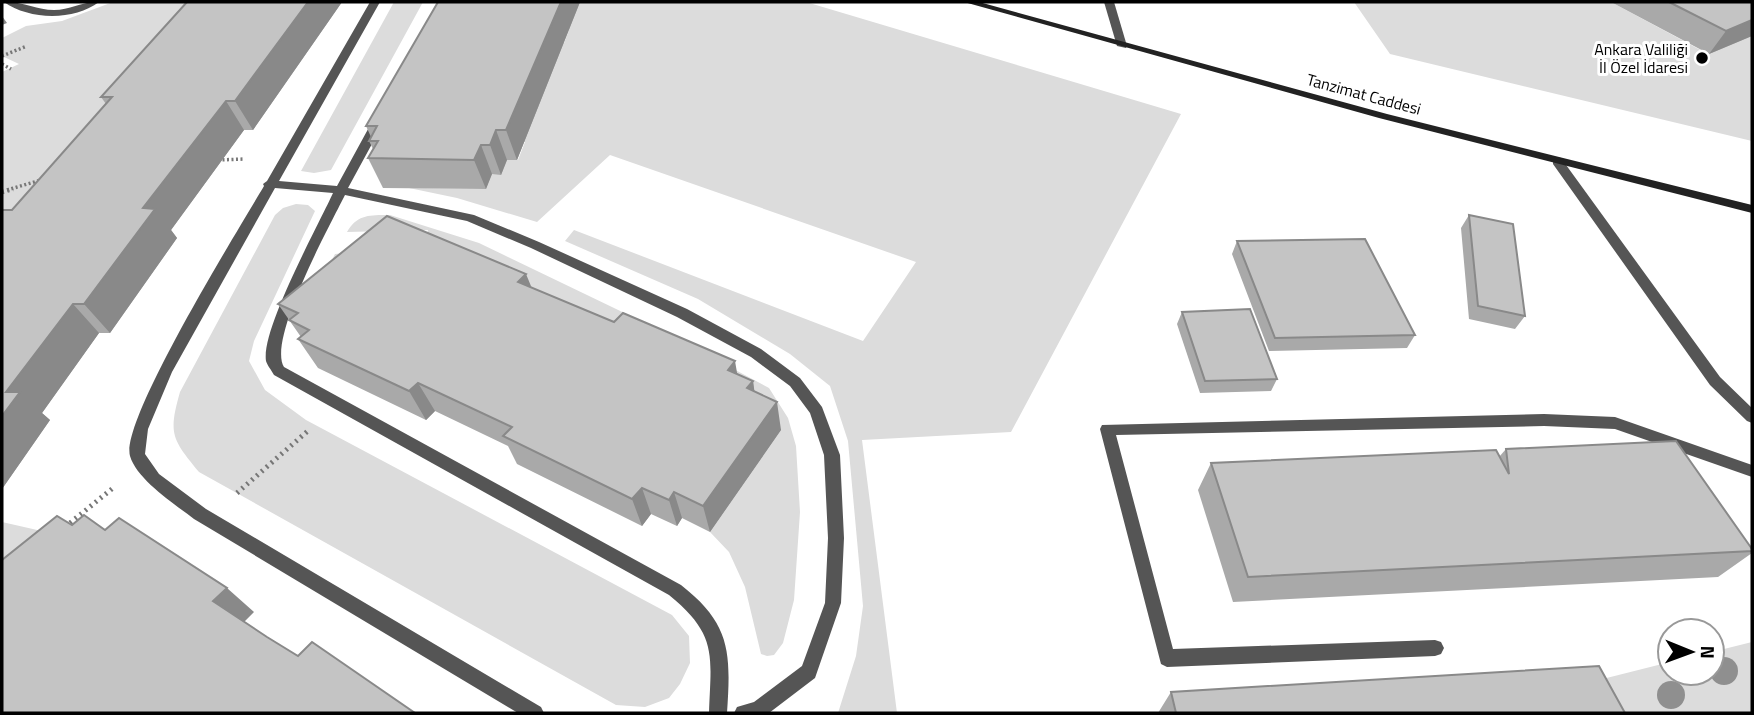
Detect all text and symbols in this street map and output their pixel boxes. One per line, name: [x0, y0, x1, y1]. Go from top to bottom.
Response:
place label: Ankara Valiliği İl Özel İdaresi: [1594, 37, 1688, 79]
marker: Ankara Valiliği İl Özel İdaresi: [1694, 50, 1710, 66]
street label: Tanzimat Caddesi: [1304, 67, 1424, 121]
north arrow: [1656, 617, 1726, 687]
text: N: [1694, 645, 1723, 659]

